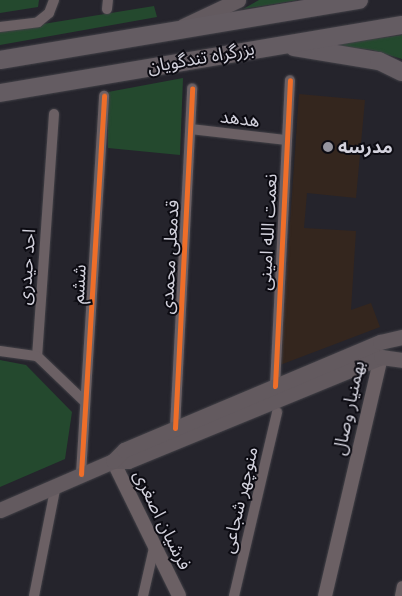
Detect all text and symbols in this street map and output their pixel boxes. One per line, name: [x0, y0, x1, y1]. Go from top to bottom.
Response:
street label: بزرگراه تندگویان: [146, 38, 256, 78]
street label: هدهد: [219, 106, 261, 132]
place label: مدرسه: [338, 136, 393, 158]
marker: مدرسه: [322, 141, 334, 153]
street label: نعمت الله امینی: [254, 173, 282, 291]
street label: قدمعلی محمدی: [156, 199, 184, 315]
street label: احد حیدری: [14, 228, 40, 306]
street label: ششم: [67, 264, 91, 304]
street label: بهمنیار وصال: [328, 359, 370, 457]
street label: منوچهر شجاعی: [217, 445, 263, 555]
street label: فرشیان اصغری: [129, 466, 195, 574]

